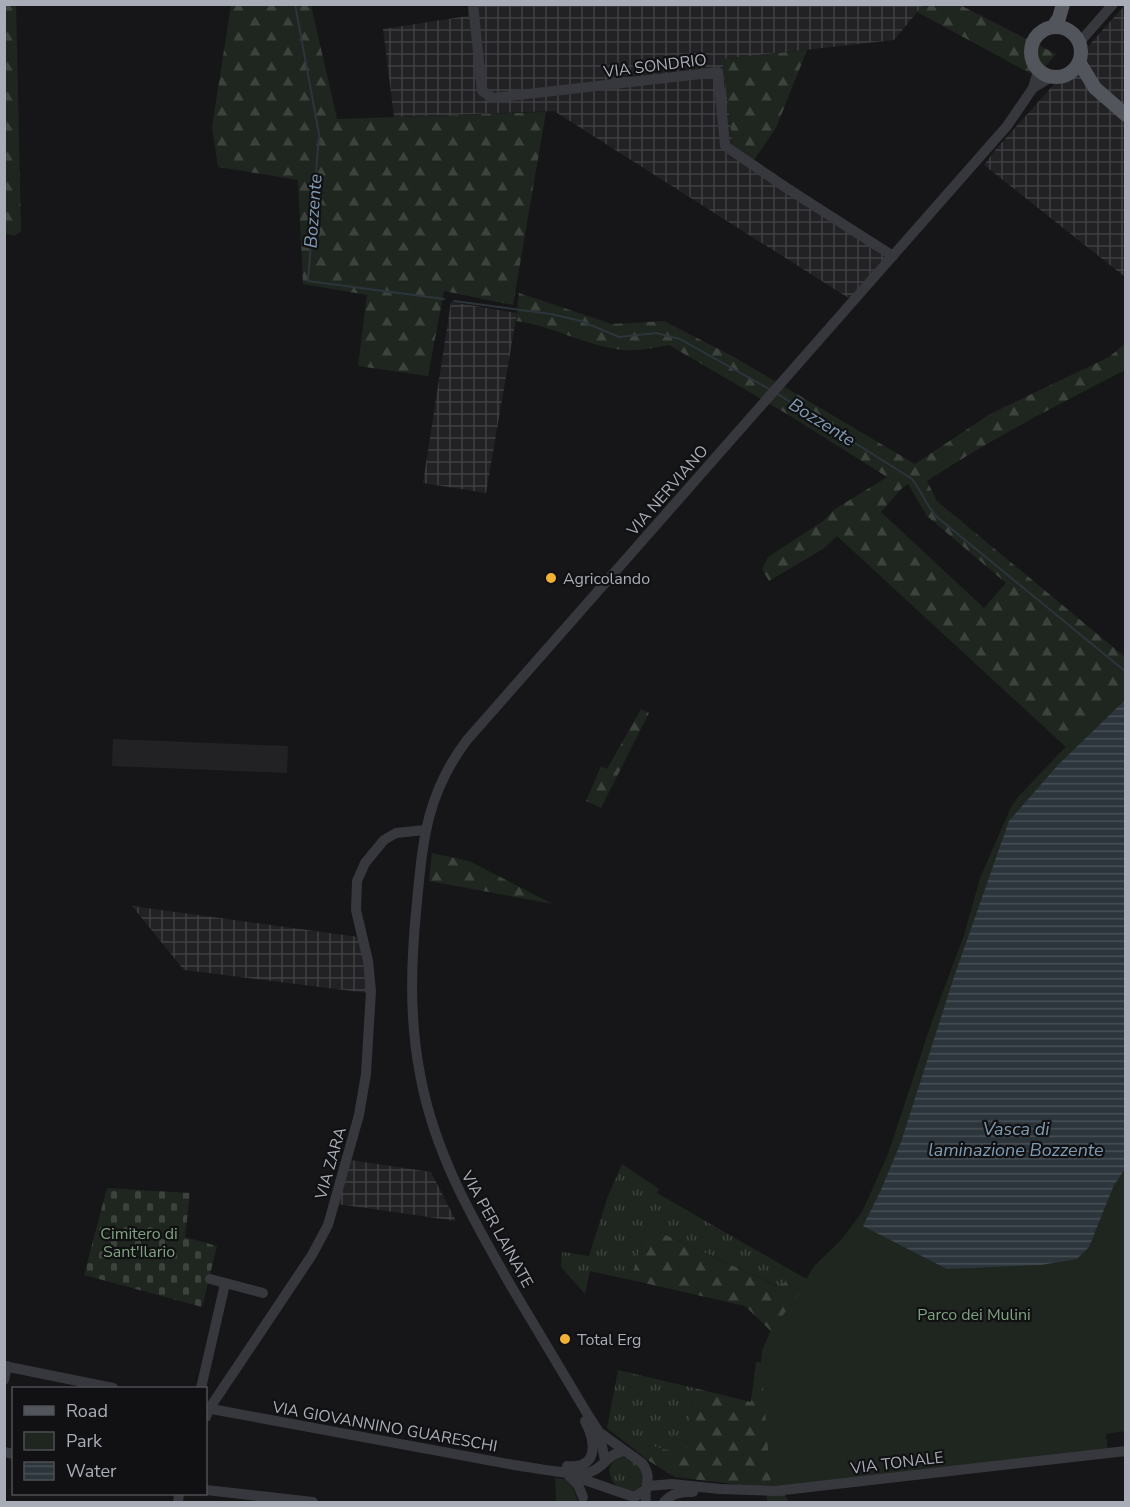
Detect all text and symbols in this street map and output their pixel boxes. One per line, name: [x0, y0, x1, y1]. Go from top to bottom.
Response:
street label: VIA SONDRIO: [601, 49, 708, 83]
water label: Bozzente: [298, 173, 328, 249]
water label: Bozzente: [784, 392, 860, 452]
street label: VIA NERVIANO: [622, 441, 713, 541]
place label: Agricolando: [563, 568, 650, 590]
marker: Agricolando: [544, 571, 558, 585]
water label: Vasca di laminazione Bozzente: [928, 1117, 1104, 1162]
street label: VIA ZARA: [310, 1124, 352, 1203]
street label: VIA PER LAINATE: [455, 1166, 538, 1292]
park label: Cimitero di Sant'Ilario: [100, 1223, 178, 1263]
park label: Parco dei Mulini: [917, 1304, 1031, 1326]
place label: Total Erg: [577, 1329, 641, 1351]
marker: Total Erg: [558, 1332, 572, 1346]
legend: [12, 1387, 207, 1495]
street label: VIA GIOVANNINO GUARESCHI: [270, 1396, 499, 1458]
text: Road: [66, 1399, 108, 1423]
text: Park: [66, 1429, 103, 1453]
street label: VIA TONALE: [848, 1446, 945, 1480]
text: Water: [66, 1459, 117, 1483]

